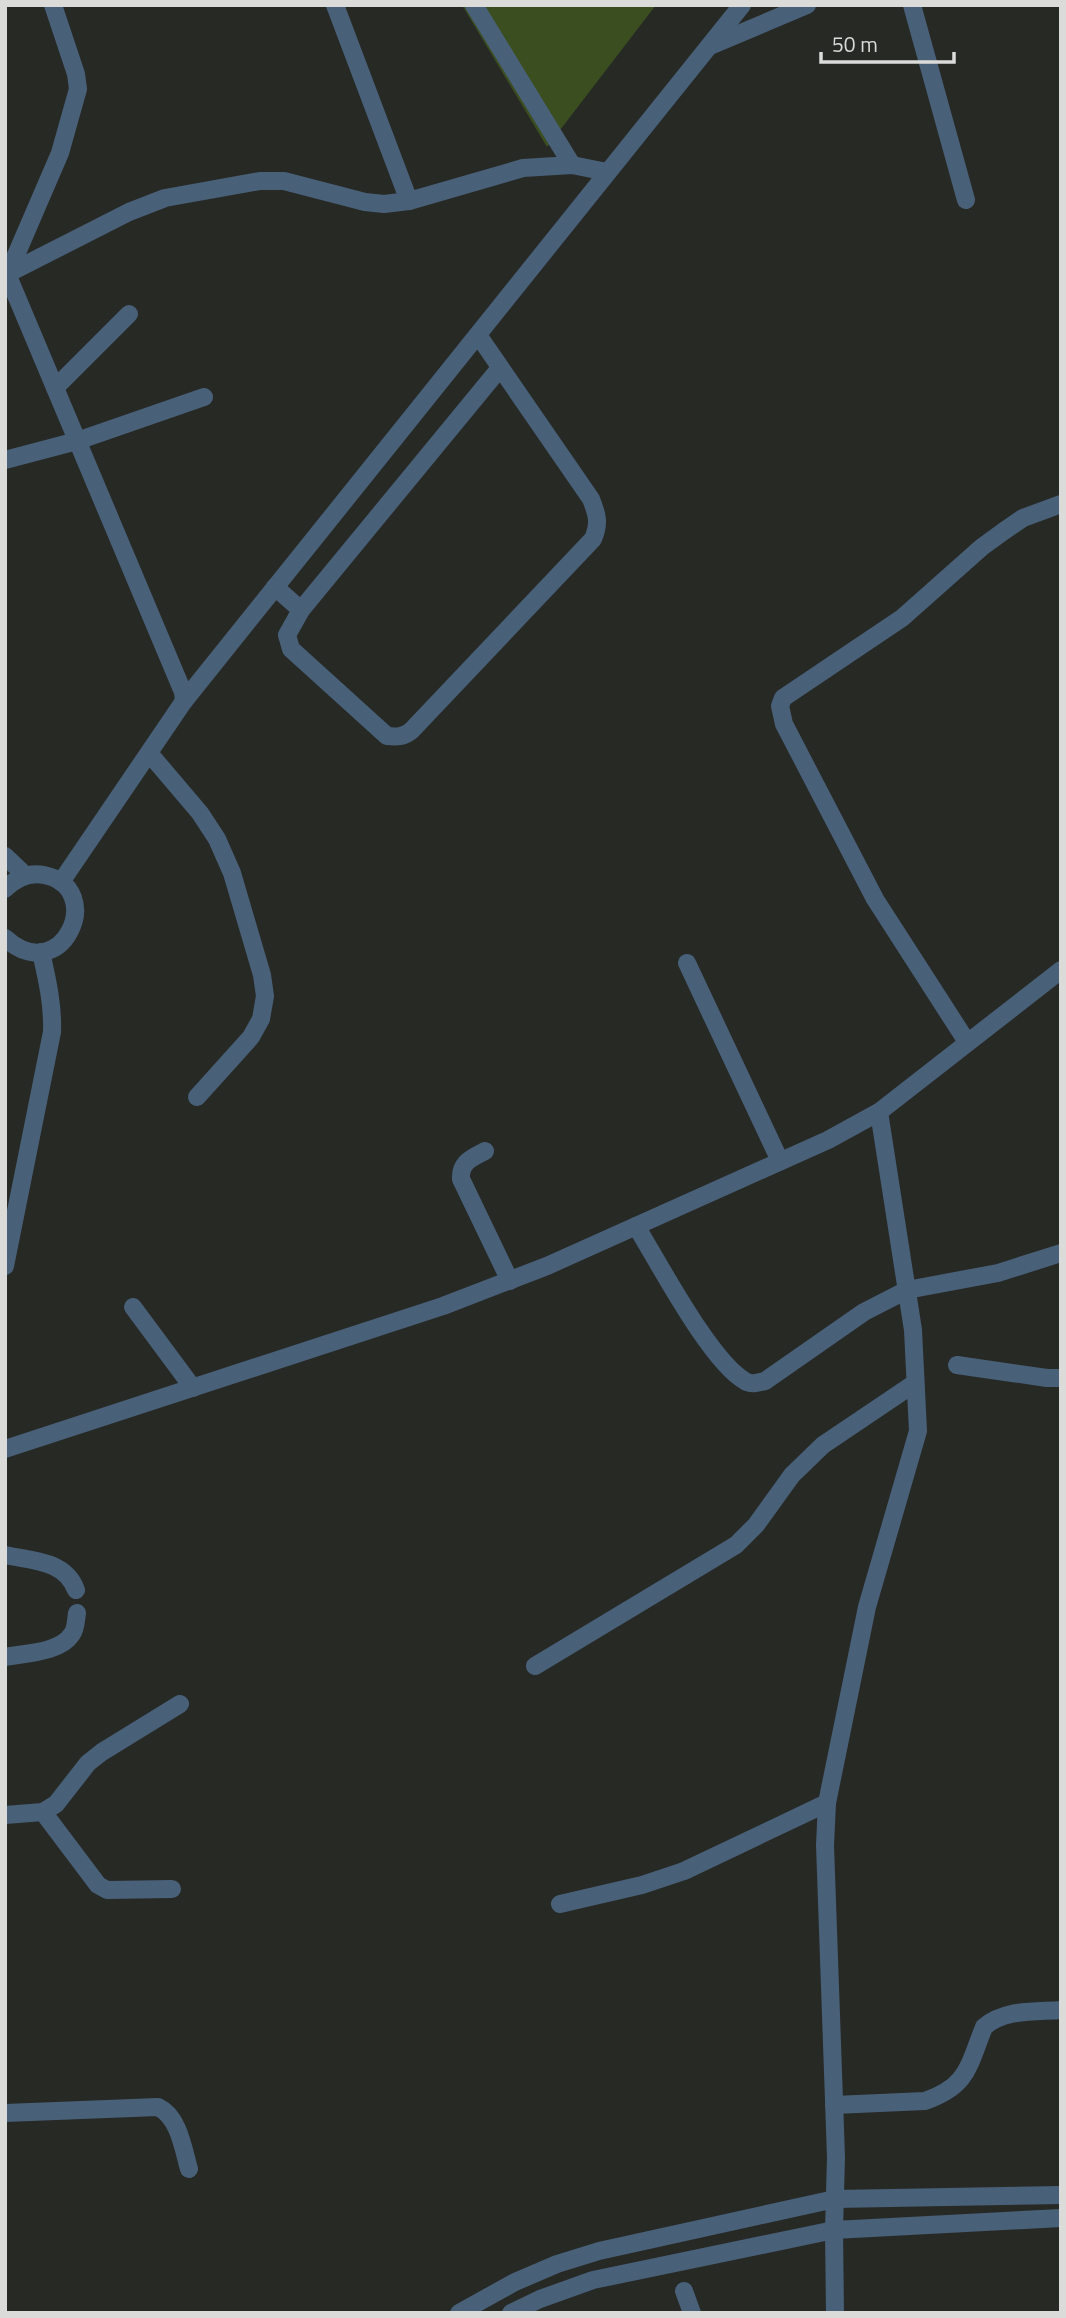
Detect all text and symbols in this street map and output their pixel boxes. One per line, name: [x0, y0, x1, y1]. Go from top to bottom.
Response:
scale bar: [821, 21, 954, 65]
text: 50 m: [832, 28, 878, 60]

